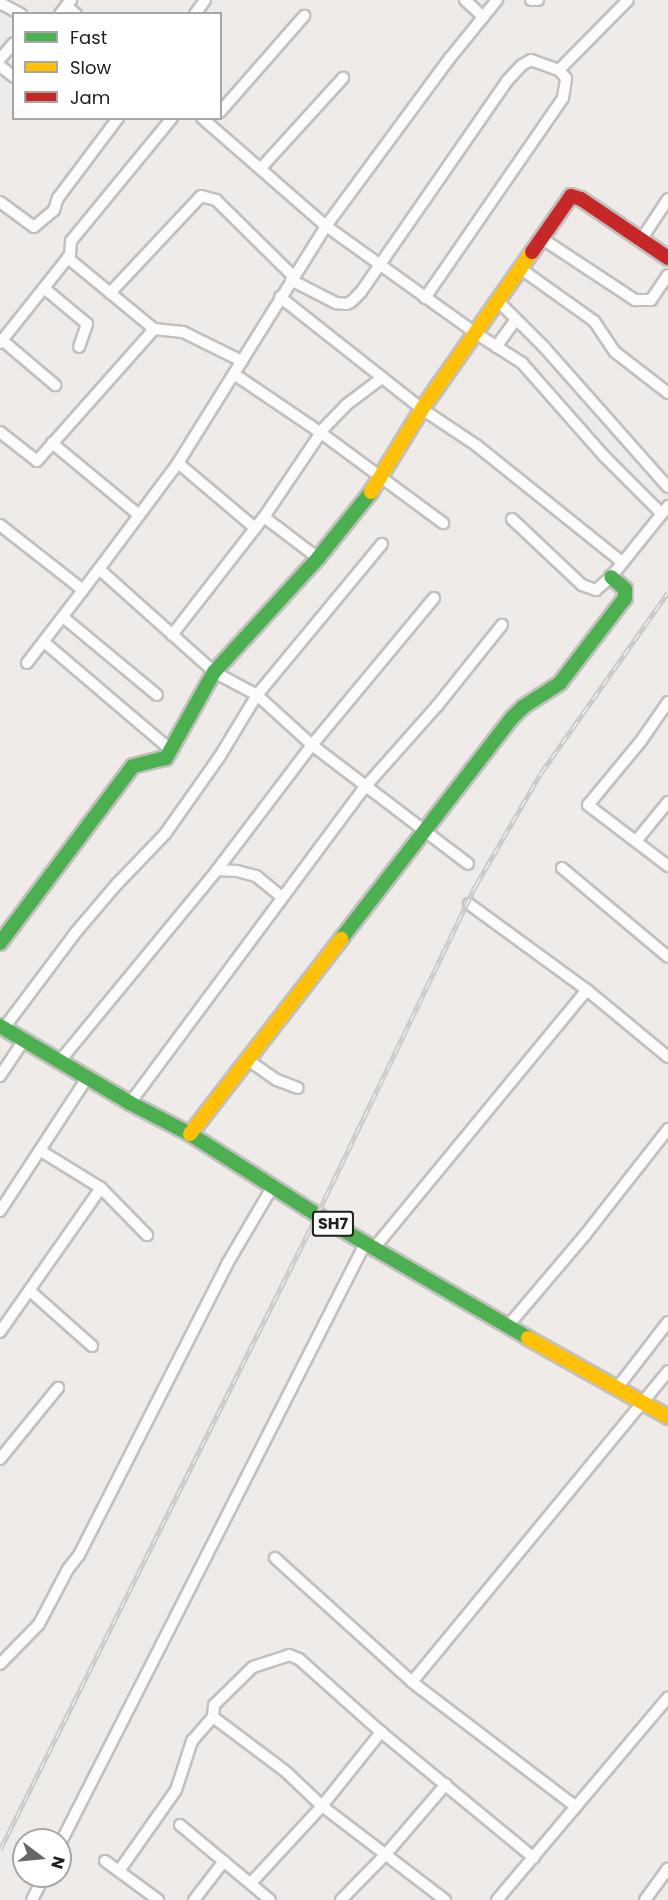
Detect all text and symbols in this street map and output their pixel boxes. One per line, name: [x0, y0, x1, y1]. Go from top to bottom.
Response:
legend: [12, 12, 222, 120]
text: Fast: [70, 25, 107, 50]
text: Slow: [70, 55, 111, 80]
text: Jam: [70, 85, 110, 110]
road number: SH7: [310, 1211, 356, 1237]
north arrow: [12, 1828, 72, 1888]
text: N: [45, 1854, 71, 1872]

